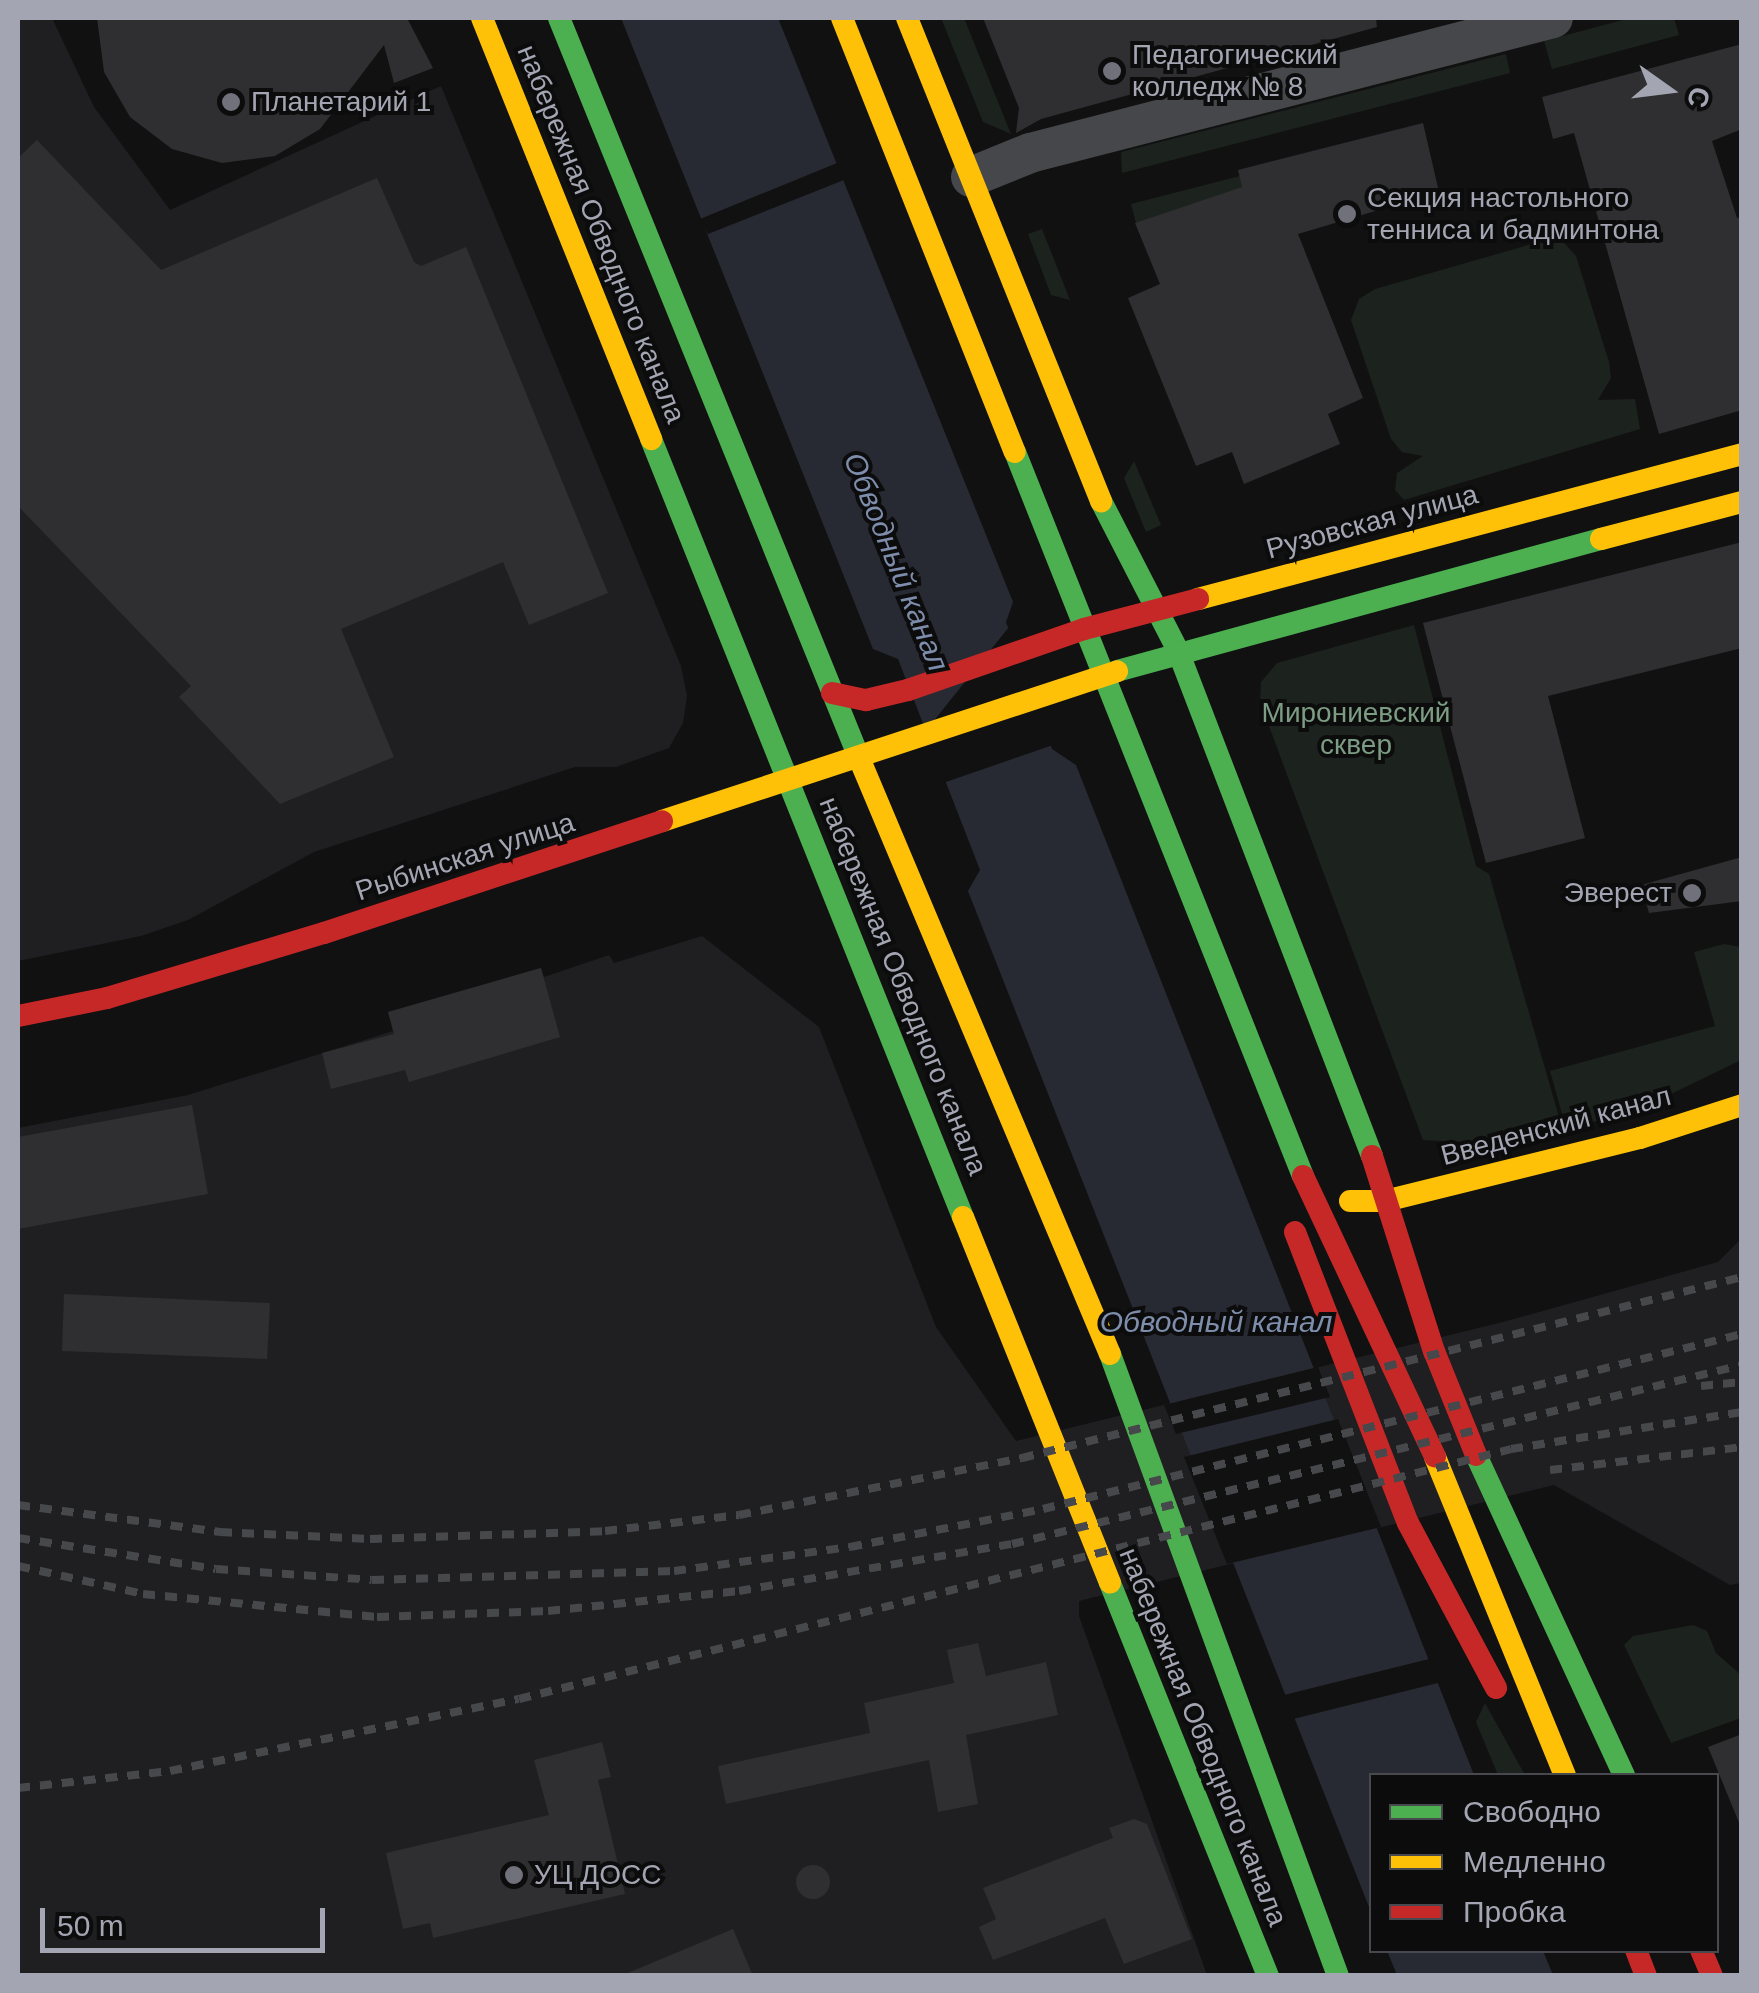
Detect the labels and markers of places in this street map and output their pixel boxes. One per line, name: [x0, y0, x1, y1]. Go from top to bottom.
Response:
place label: Педагогический колледж № 8: [1132, 38, 1338, 104]
marker: Педагогический колледж № 8: [1101, 60, 1123, 82]
place label: Планетарий 1: [251, 85, 431, 119]
marker: Планетарий 1: [220, 91, 242, 113]
place label: Секция настольного тенниса и бадминтона: [1367, 181, 1659, 247]
marker: Секция настольного тенниса и бадминтона: [1336, 203, 1358, 225]
place label: Эверест: [1564, 876, 1672, 910]
marker: Эверест: [1681, 882, 1703, 904]
place label: УЦ ДОСС: [534, 1858, 661, 1892]
marker: УЦ ДОСС: [503, 1864, 525, 1886]

